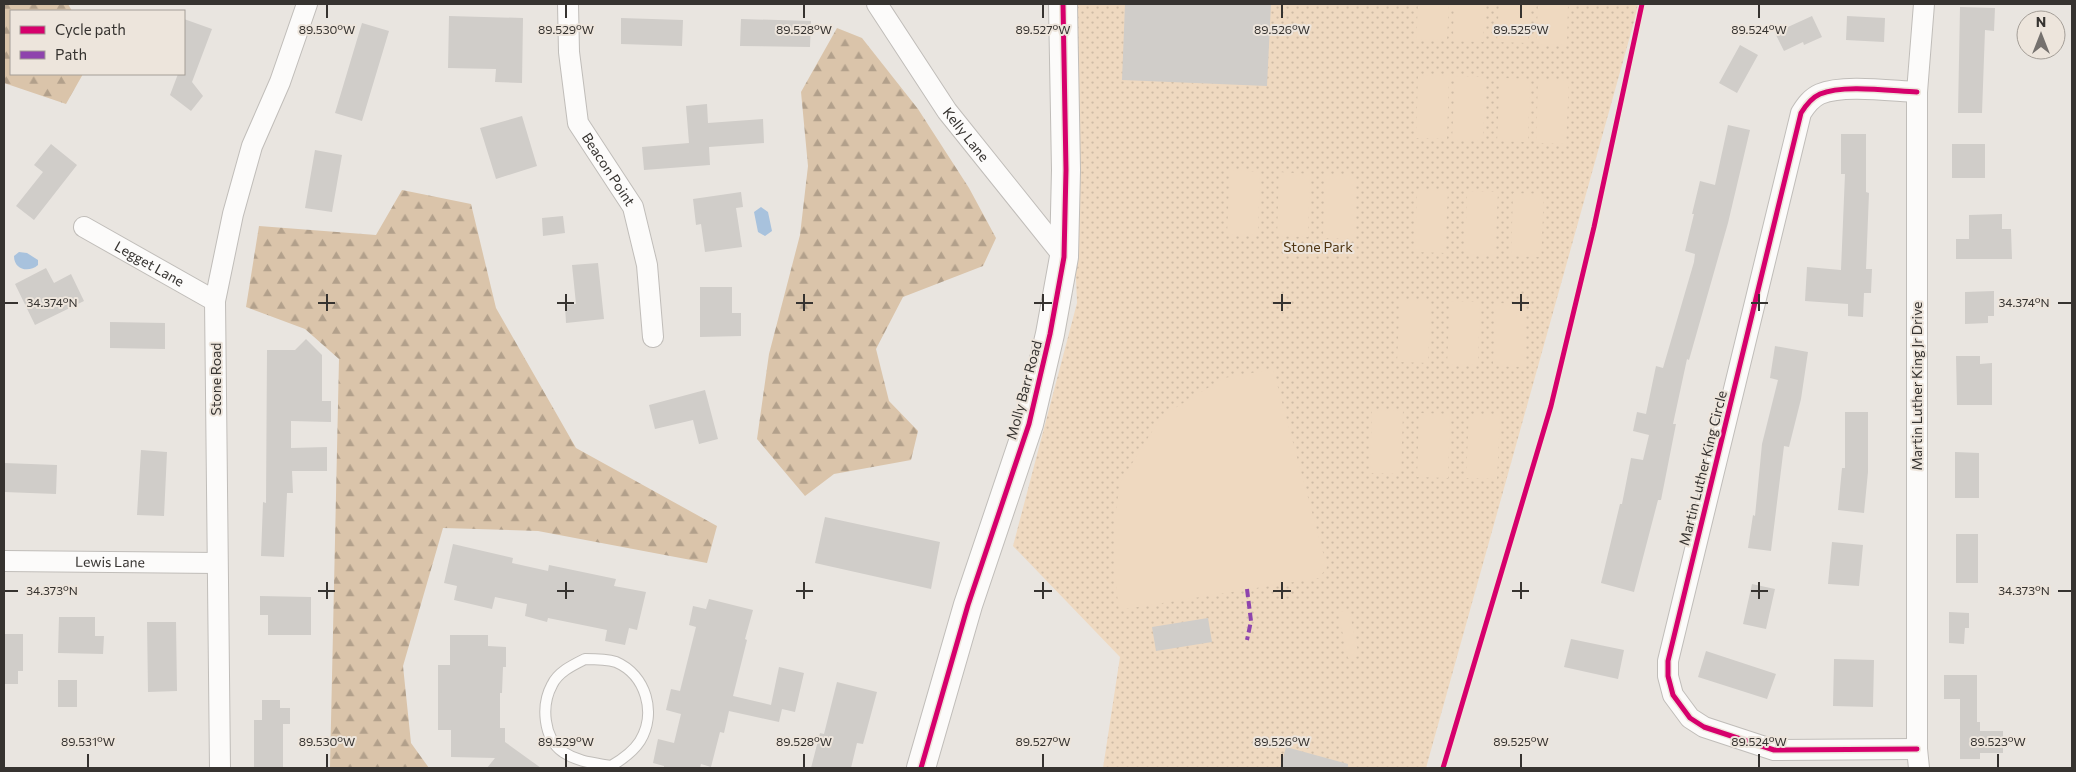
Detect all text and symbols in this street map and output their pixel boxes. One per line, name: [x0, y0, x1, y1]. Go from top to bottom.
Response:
legend: [10, 10, 185, 75]
north arrow: [2016, 10, 2066, 60]
text: N: [2036, 13, 2046, 30]
text: Cycle path: [55, 20, 126, 38]
text: 89.530°W: [299, 22, 355, 36]
text: 89.529°W: [538, 22, 594, 36]
text: 89.528°W: [776, 22, 832, 36]
text: 89.527°W: [1015, 22, 1071, 36]
text: 89.526°W: [1254, 22, 1310, 36]
text: 89.525°W: [1493, 22, 1549, 36]
text: 89.524°W: [1731, 22, 1787, 36]
text: Path: [55, 45, 87, 63]
street label: Kelly Lane: [940, 104, 993, 165]
street label: Beacon Point: [579, 129, 639, 209]
street label: Legget Lane: [112, 237, 187, 290]
park label: Stone Park: [1283, 238, 1353, 255]
text: 34.374°N: [26, 295, 78, 309]
text: 34.374°N: [1998, 295, 2050, 309]
street label: Martin Luther King Jr Drive: [1908, 302, 1925, 470]
street label: Molly Barr Road: [1002, 339, 1045, 441]
street label: Stone Road: [207, 343, 224, 415]
street label: Martin Luther King Circle: [1675, 389, 1730, 547]
street label: Lewis Lane: [75, 553, 145, 570]
text: 34.373°N: [26, 583, 78, 597]
text: 34.373°N: [1998, 583, 2050, 597]
text: 89.531°W: [61, 734, 115, 748]
text: 89.530°W: [299, 734, 355, 748]
text: 89.529°W: [538, 734, 594, 748]
text: 89.528°W: [776, 734, 832, 748]
text: 89.527°W: [1015, 734, 1071, 748]
text: 89.526°W: [1254, 734, 1310, 748]
text: 89.525°W: [1493, 734, 1549, 748]
text: 89.524°W: [1731, 734, 1787, 748]
text: 89.523°W: [1970, 734, 2026, 748]

